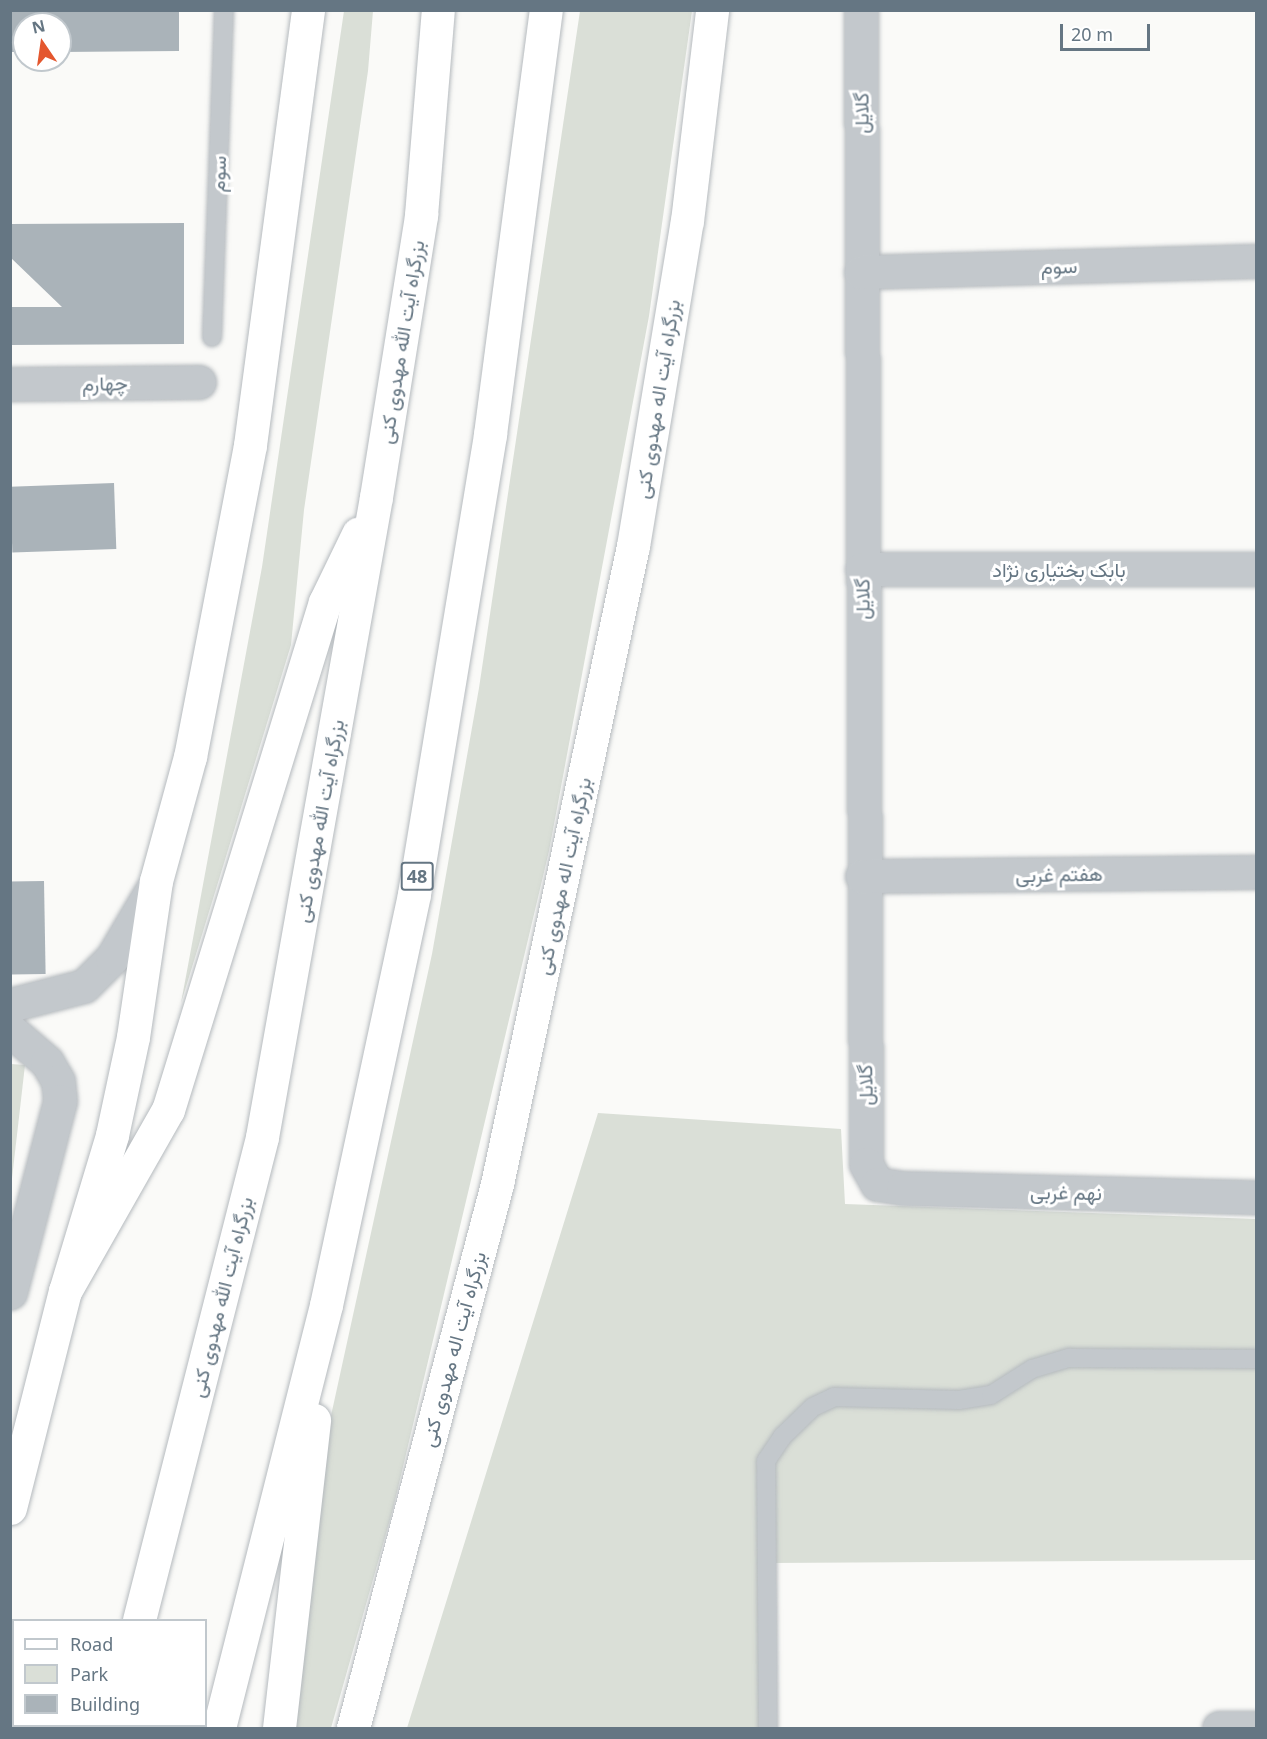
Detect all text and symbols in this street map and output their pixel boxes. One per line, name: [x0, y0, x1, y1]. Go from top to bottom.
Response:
north arrow: [12, 12, 72, 72]
scale bar: [1063, 12, 1153, 50]
text: N: [30, 14, 47, 39]
text: 20 m: [1071, 22, 1113, 46]
street label: گلایل: [849, 92, 873, 134]
street label: سوم: [205, 155, 231, 193]
street label: بزرگراه آیت الله مهدوی کنی: [373, 238, 429, 446]
street label: سوم: [1040, 253, 1078, 279]
street label: بزرگراه آیت اله مهدوی کنی: [629, 298, 685, 500]
street label: چهارم: [82, 371, 128, 395]
street label: بابک بختیاری نژاد: [992, 557, 1126, 581]
street label: گلایل: [850, 578, 874, 620]
street label: بزرگراه آیت الله مهدوی کنی: [289, 718, 349, 924]
street label: بزرگراه آیت اله مهدوی کنی: [530, 775, 596, 977]
road number: 48: [400, 861, 434, 891]
street label: هفتم غربی: [1015, 861, 1103, 887]
street label: گلایل: [853, 1064, 877, 1106]
street label: نهم غربی: [1030, 1179, 1102, 1205]
street label: بزرگراه آیت الله مهدوی کنی: [184, 1194, 258, 1400]
street label: بزرگراه آیت اله مهدوی کنی: [415, 1249, 491, 1449]
legend: [12, 1619, 207, 1727]
text: Road: [70, 1632, 113, 1656]
text: Park: [70, 1662, 108, 1686]
text: Building: [70, 1692, 140, 1716]

